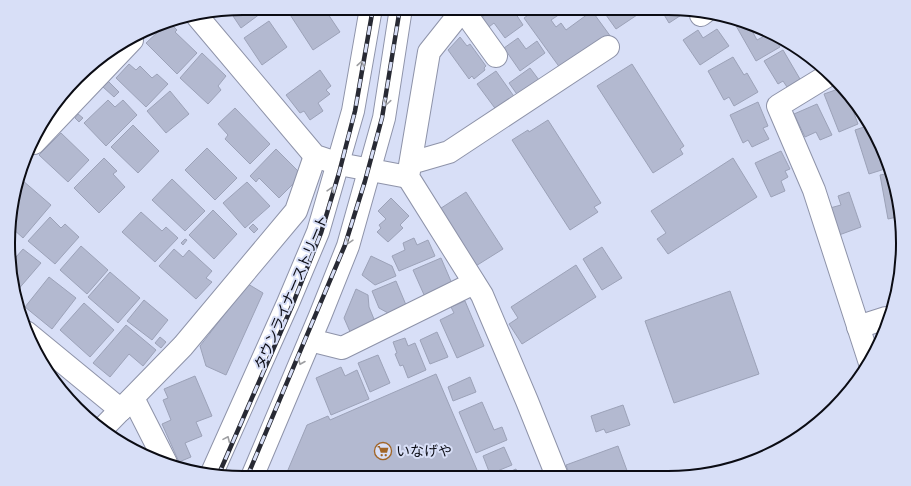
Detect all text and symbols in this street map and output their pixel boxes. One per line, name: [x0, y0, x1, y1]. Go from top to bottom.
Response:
one-way arrow: [357, 61, 365, 67]
one-way arrow: [383, 99, 391, 105]
one-way arrow: [326, 187, 335, 194]
street label: タウンライナーストリート: [250, 212, 331, 372]
one-way arrow: [345, 237, 354, 244]
one-way arrow: [298, 357, 306, 365]
one-way arrow: [222, 436, 230, 444]
supermarket icon: いなげや: [373, 441, 393, 461]
place label: いなげや: [396, 442, 452, 459]

